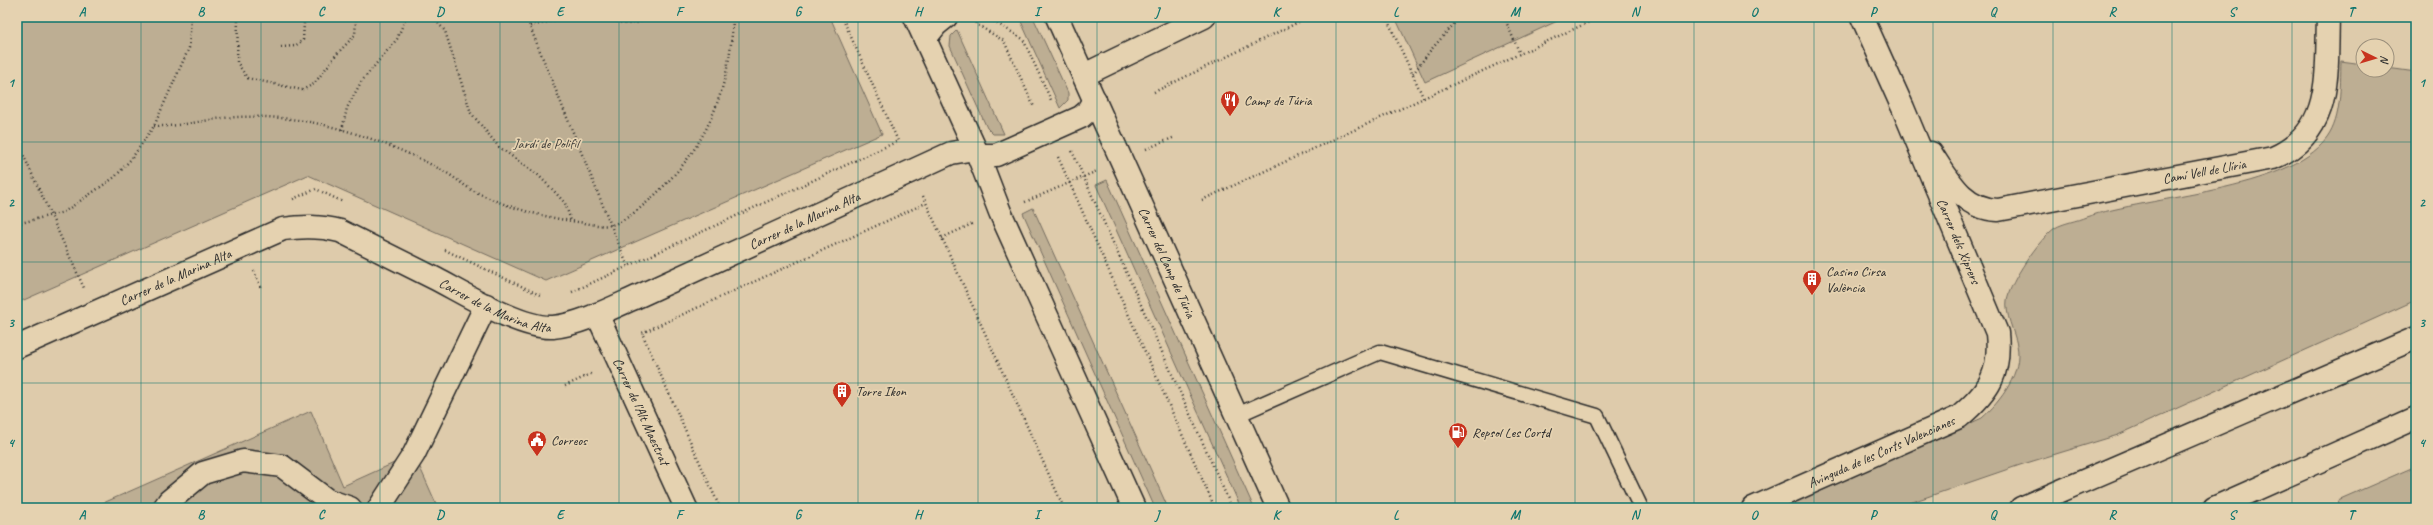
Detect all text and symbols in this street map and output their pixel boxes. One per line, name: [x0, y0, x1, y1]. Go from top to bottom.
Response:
text: A: [79, 4, 87, 20]
text: B: [198, 4, 206, 20]
text: C: [318, 4, 326, 20]
text: D: [436, 4, 445, 20]
text: E: [557, 4, 566, 20]
text: F: [676, 4, 685, 20]
text: G: [795, 4, 803, 20]
text: H: [914, 4, 924, 20]
text: I: [1034, 4, 1043, 20]
text: J: [1154, 4, 1161, 20]
text: K: [1273, 4, 1283, 20]
text: L: [1393, 4, 1400, 20]
text: M: [1510, 4, 1521, 20]
text: N: [1631, 4, 1642, 20]
text: O: [1751, 4, 1760, 20]
text: P: [1870, 4, 1879, 20]
text: Q: [1990, 4, 1998, 20]
text: R: [2108, 4, 2117, 20]
text: S: [2229, 4, 2239, 20]
text: T: [2348, 4, 2357, 20]
north arrow: [2355, 38, 2395, 78]
text: N: [2378, 55, 2392, 65]
text: 1: [8, 75, 16, 91]
text: 1: [2419, 75, 2427, 91]
restaurant icon: Camp de Túria: [1219, 89, 1241, 117]
place label: Camp de Túria: [1244, 92, 1313, 109]
park label: Jardí de Polifil: [512, 135, 581, 152]
street label: Camí Vell de Llíria: [2161, 155, 2248, 188]
street label: Carrer de la Marina Alta: [746, 187, 864, 253]
text: 2: [8, 195, 15, 211]
text: 2: [2419, 195, 2426, 211]
street label: Carrer dels Xiprers: [1933, 196, 1985, 288]
street label: Carrer del Camp de Túria: [1135, 205, 1200, 322]
street label: Carrer de la Marina Alta: [117, 245, 235, 309]
place label: Casino Cirsa València: [1826, 263, 1887, 296]
building icon: Casino Cirsa València: [1801, 268, 1823, 296]
street label: Carrer de la Marina Alta: [436, 274, 552, 336]
text: 3: [8, 315, 15, 331]
text: 3: [2419, 315, 2426, 331]
street label: Carrer de l'Alt Maestrat: [609, 355, 674, 470]
building icon: Torre Ikon: [831, 380, 853, 408]
place label: Torre Ikon: [856, 383, 907, 400]
street label: Avinguda de les Corts Valencianes: [1805, 412, 1958, 492]
fuel station icon: Repsol Les Cortd: [1447, 421, 1469, 449]
place label: Repsol Les Cortd: [1472, 424, 1553, 441]
public building icon: Correos: [526, 429, 548, 457]
place label: Correos: [551, 432, 588, 449]
text: 4: [8, 435, 16, 451]
text: 4: [2419, 435, 2427, 451]
text: A: [79, 507, 87, 523]
text: B: [198, 507, 206, 523]
text: C: [318, 507, 326, 523]
text: D: [436, 507, 445, 523]
text: E: [557, 507, 566, 523]
text: F: [676, 507, 685, 523]
text: G: [795, 507, 803, 523]
text: H: [914, 507, 924, 523]
text: I: [1034, 507, 1043, 523]
text: J: [1154, 507, 1161, 523]
text: K: [1273, 507, 1283, 523]
text: L: [1393, 507, 1400, 523]
text: M: [1510, 507, 1521, 523]
text: N: [1631, 507, 1642, 523]
text: O: [1751, 507, 1760, 523]
text: P: [1870, 507, 1879, 523]
text: Q: [1990, 507, 1998, 523]
text: R: [2108, 507, 2117, 523]
text: S: [2229, 507, 2239, 523]
text: T: [2348, 507, 2357, 523]

